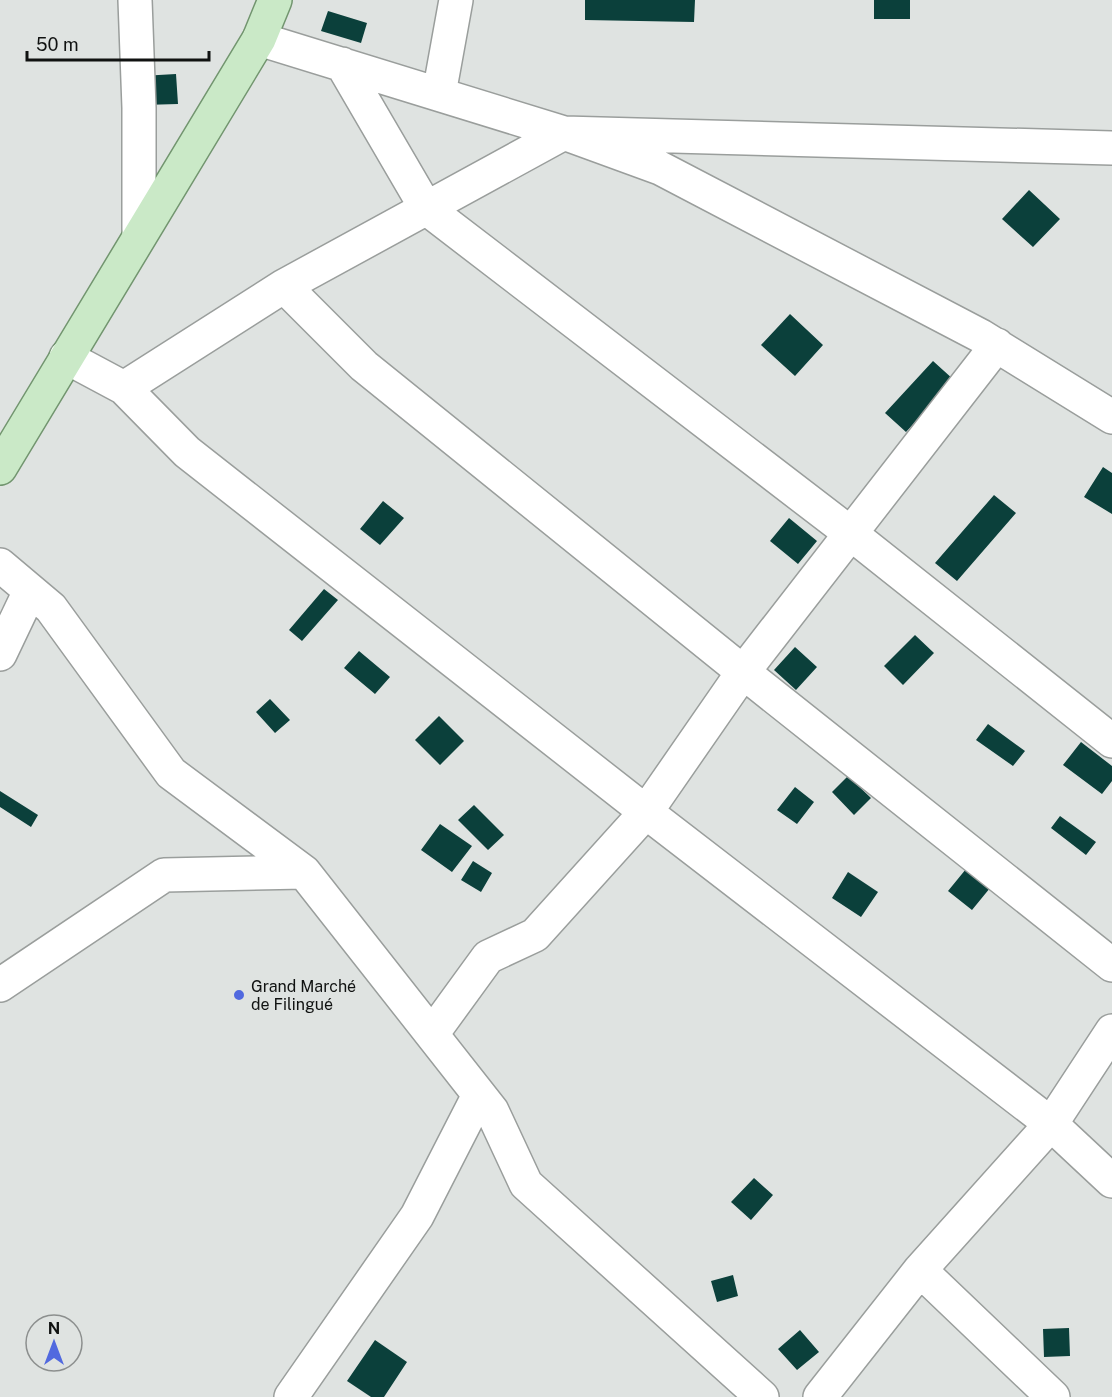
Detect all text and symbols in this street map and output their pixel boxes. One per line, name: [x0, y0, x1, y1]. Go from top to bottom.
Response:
scale bar: [27, 24, 208, 62]
text: 50 m: [36, 34, 79, 55]
place label: Grand Marché de Filingué: [251, 977, 356, 1014]
marker: Grand Marché de Filingué: [232, 988, 246, 1002]
north arrow: [24, 1313, 84, 1373]
text: N: [48, 1319, 60, 1338]

